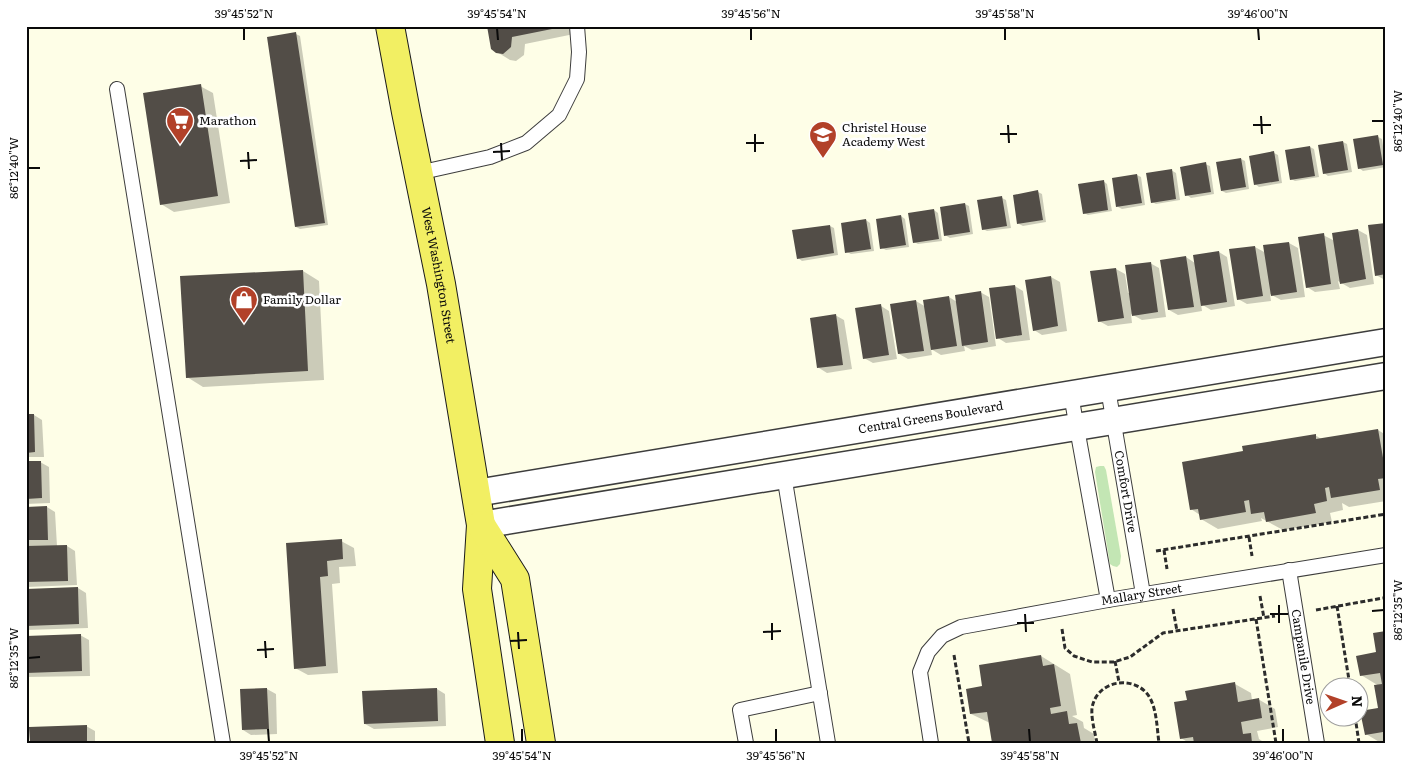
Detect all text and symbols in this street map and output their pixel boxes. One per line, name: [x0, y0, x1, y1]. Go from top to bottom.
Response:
text: 39°45'52"N: [215, 4, 273, 22]
text: 39°45'54"N: [467, 4, 527, 22]
text: 39°45'56"N: [721, 4, 781, 22]
text: 39°45'58"N: [975, 4, 1035, 22]
text: 39°46'00"N: [1227, 4, 1289, 22]
text: 86°12'40"W: [1388, 90, 1406, 152]
supermarket icon: Marathon: [165, 106, 195, 145]
place label: Marathon: [199, 111, 257, 129]
place label: Christel House Academy West: [842, 118, 927, 150]
school or university icon: Christel House Academy West: [808, 120, 838, 159]
text: 86°12'40"W: [4, 137, 22, 199]
street label: West Washington Street: [418, 205, 461, 345]
shop icon: Family Dollar: [229, 285, 259, 324]
place label: Family Dollar: [263, 290, 341, 308]
street label: Central Greens Boulevard: [857, 396, 1005, 437]
street label: Comfort Drive: [1111, 449, 1142, 534]
street label: Mallary Street: [1099, 578, 1183, 609]
text: 86°12'35"W: [1388, 579, 1406, 641]
street label: Campanile Drive: [1287, 608, 1321, 706]
text: 86°12'35"W: [4, 627, 22, 689]
north arrow: [1320, 676, 1370, 726]
text: N: [1348, 695, 1368, 708]
text: 39°45'52"N: [240, 746, 298, 764]
text: 39°45'54"N: [492, 746, 552, 764]
text: 39°45'56"N: [746, 746, 806, 764]
text: 39°45'58"N: [1000, 746, 1060, 764]
text: 39°46'00"N: [1252, 746, 1314, 764]

